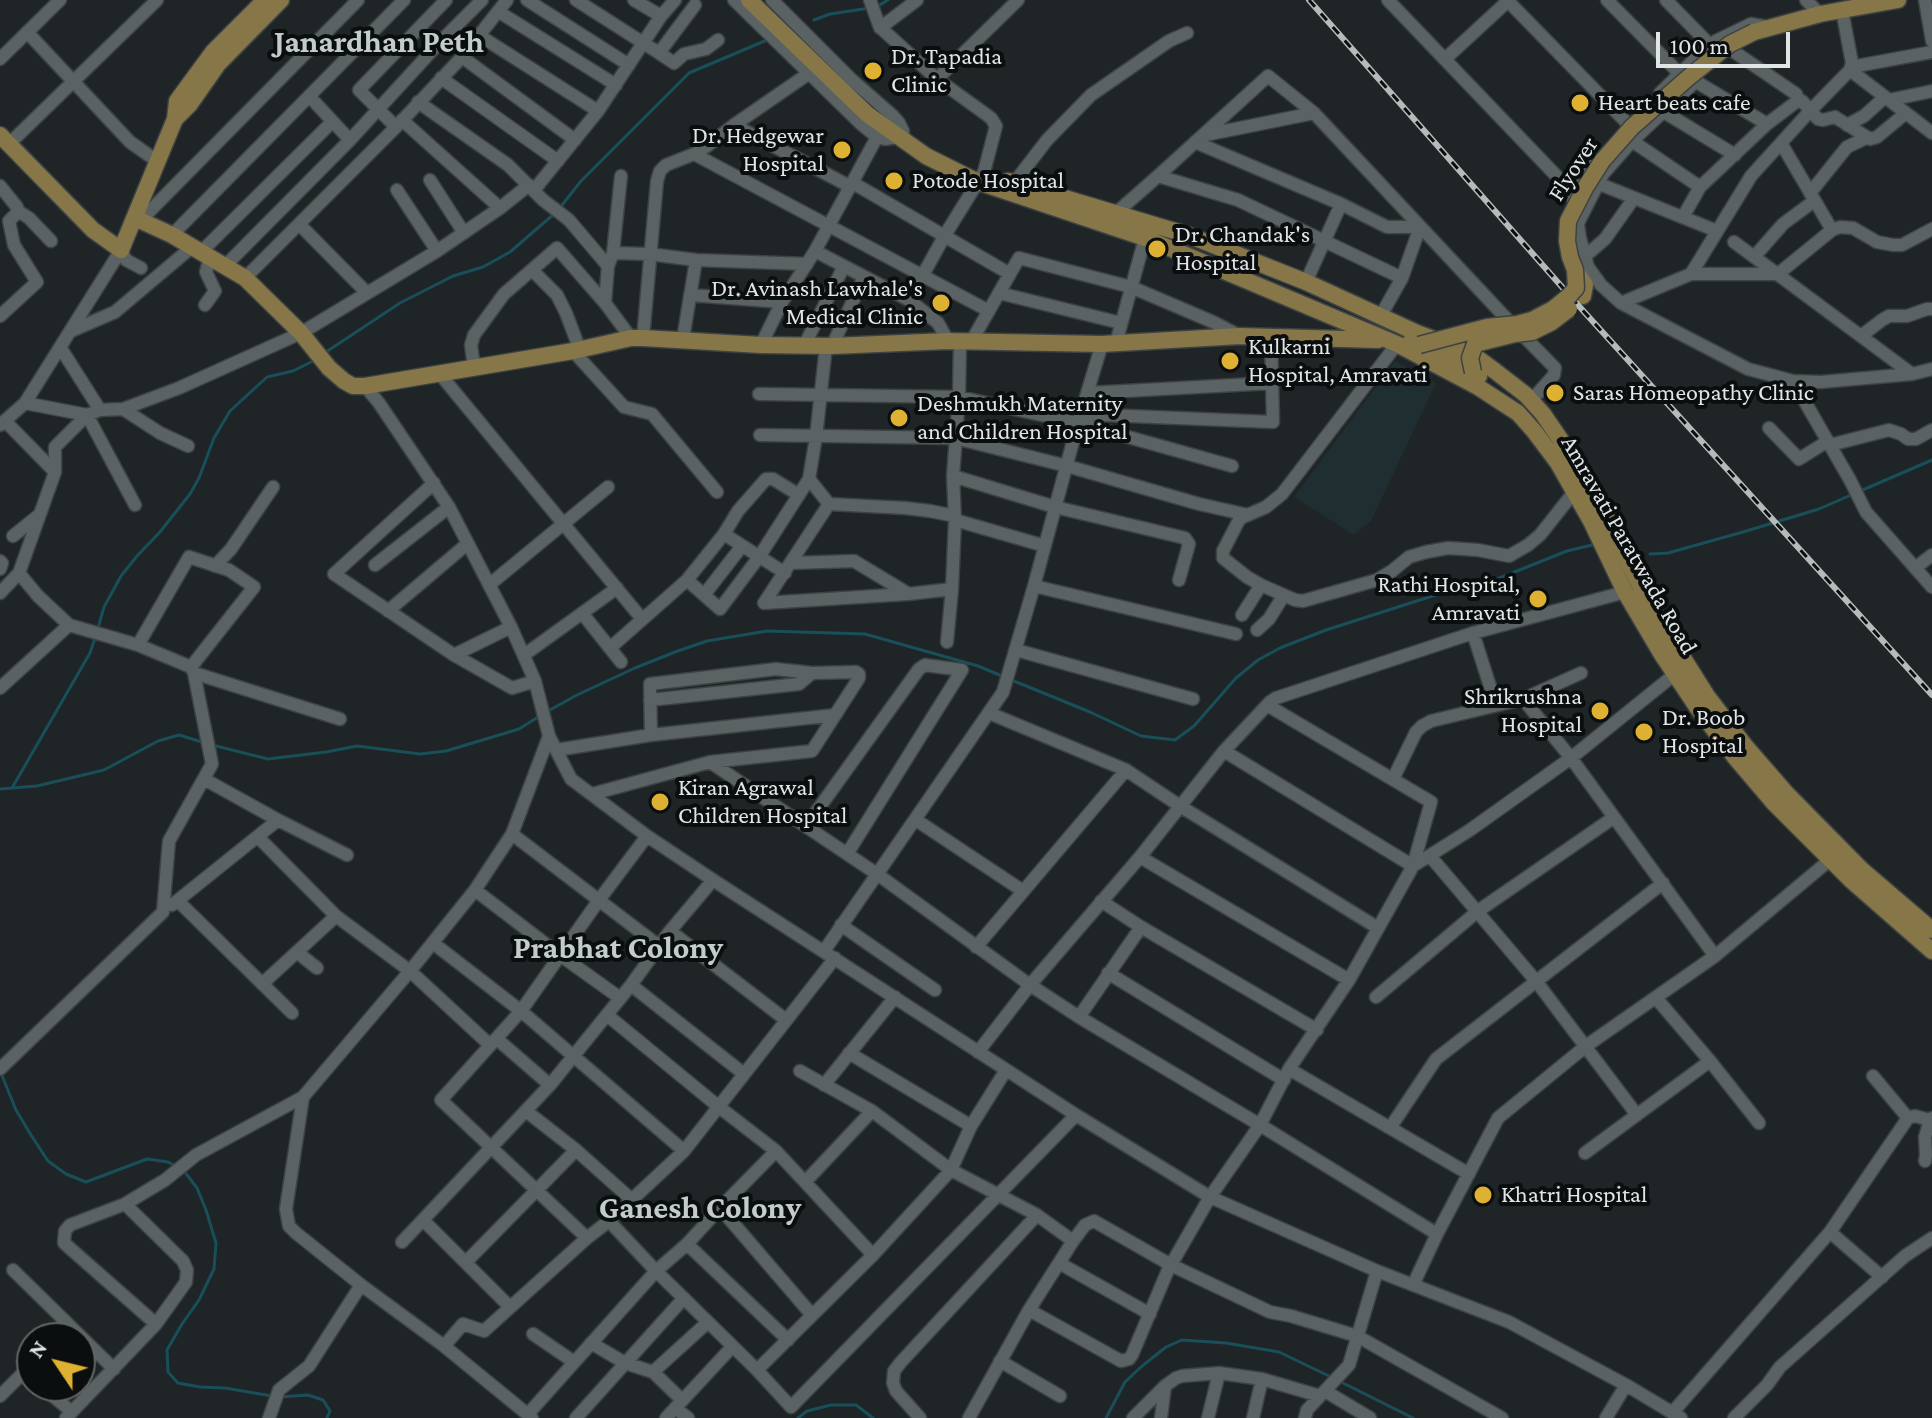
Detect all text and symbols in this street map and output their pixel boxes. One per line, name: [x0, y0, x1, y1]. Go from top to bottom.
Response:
scale bar: [1660, 16, 1794, 66]
district label: Janardhan Peth: [274, 23, 484, 61]
text: 100 m: [1670, 32, 1729, 59]
place label: Dr. Tapadia Clinic: [891, 43, 1002, 99]
marker: Dr. Tapadia Clinic: [862, 60, 884, 82]
place label: Heart beats cafe: [1598, 89, 1751, 117]
marker: Heart beats cafe: [1569, 92, 1591, 114]
place label: Dr. Hedgewar Hospital: [692, 122, 824, 178]
street label: Flyover: [1542, 131, 1604, 207]
marker: Dr. Hedgewar Hospital: [831, 139, 853, 161]
place label: Potode Hospital: [912, 167, 1064, 195]
marker: Potode Hospital: [883, 170, 905, 192]
place label: Dr. Chandak's Hospital: [1175, 221, 1310, 277]
marker: Dr. Chandak's Hospital: [1146, 238, 1168, 260]
place label: Dr. Avinash Lawhale's Medical Clinic: [711, 275, 923, 331]
marker: Dr. Avinash Lawhale's Medical Clinic: [930, 292, 952, 314]
place label: Kulkarni Hospital, Amravati: [1248, 333, 1427, 389]
marker: Kulkarni Hospital, Amravati: [1219, 350, 1241, 372]
place label: Saras Homeopathy Clinic: [1573, 379, 1814, 407]
marker: Saras Homeopathy Clinic: [1544, 382, 1566, 404]
place label: Deshmukh Maternity and Children Hospital: [917, 390, 1128, 446]
marker: Deshmukh Maternity and Children Hospital: [888, 407, 910, 429]
street label: Amravati Paratwada Road: [1555, 430, 1703, 660]
place label: Rathi Hospital, Amravati: [1377, 571, 1520, 627]
marker: Rathi Hospital, Amravati: [1527, 588, 1549, 610]
place label: Shrikrushna Hospital: [1464, 683, 1582, 739]
marker: Shrikrushna Hospital: [1589, 700, 1611, 722]
place label: Dr. Boob Hospital: [1662, 704, 1745, 760]
marker: Dr. Boob Hospital: [1633, 721, 1655, 743]
place label: Kiran Agrawal Children Hospital: [678, 774, 847, 830]
marker: Kiran Agrawal Children Hospital: [649, 791, 671, 813]
district label: Prabhat Colony: [513, 929, 723, 967]
place label: Khatri Hospital: [1501, 1181, 1647, 1209]
marker: Khatri Hospital: [1472, 1184, 1494, 1206]
district label: Ganesh Colony: [599, 1189, 801, 1227]
north arrow: [16, 1322, 96, 1402]
text: N: [23, 1336, 52, 1362]

